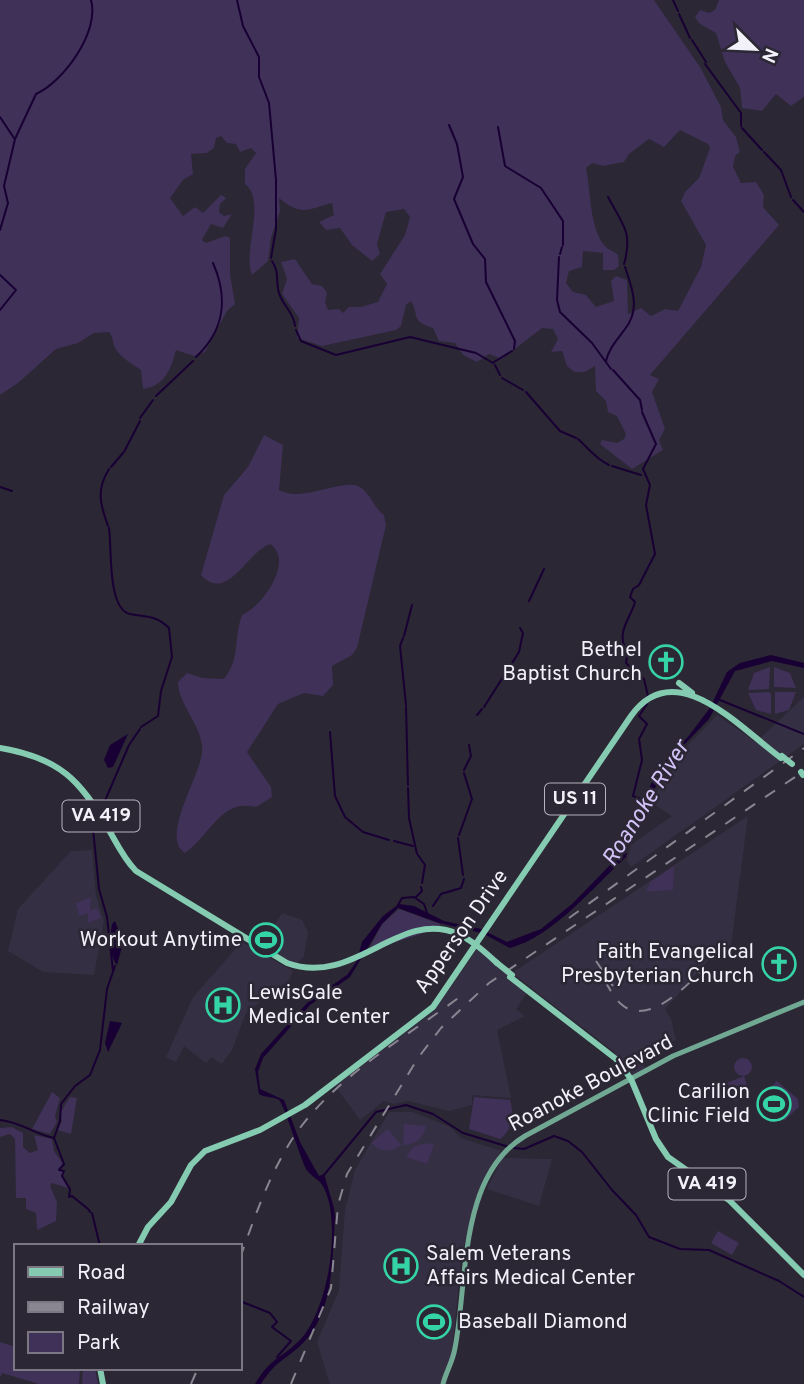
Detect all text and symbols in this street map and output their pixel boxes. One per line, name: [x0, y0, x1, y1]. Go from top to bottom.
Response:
north arrow: [720, 14, 790, 84]
text: N: [755, 44, 782, 66]
place label: Bethel Baptist Church: [502, 637, 642, 688]
church icon: Bethel Baptist Church: [647, 643, 685, 681]
water label: Roanoke River: [597, 734, 698, 872]
road number: US 11: [545, 784, 605, 814]
road number: VA 419: [62, 800, 140, 832]
street label: Apperson Drive: [409, 865, 515, 999]
sports icon: Workout Anytime: [247, 921, 285, 959]
place label: Workout Anytime: [79, 927, 242, 954]
place label: Faith Evangelical Presbyterian Church: [561, 939, 754, 990]
church icon: Faith Evangelical Presbyterian Church: [760, 945, 798, 983]
place label: LewisGale Medical Center: [248, 980, 390, 1031]
hospital icon: LewisGale Medical Center: [204, 986, 242, 1024]
street label: Roanoke Boulevard: [504, 1029, 678, 1139]
place label: Carilion Clinic Field: [647, 1079, 750, 1130]
sports icon: Carilion Clinic Field: [755, 1085, 793, 1123]
road number: VA 419: [668, 1168, 746, 1200]
place label: Salem Veterans Affairs Medical Center: [426, 1241, 635, 1292]
legend: [14, 1244, 242, 1370]
hospital icon: Salem Veterans Affairs Medical Center: [382, 1247, 420, 1285]
text: Road: [77, 1260, 126, 1287]
text: Railway: [77, 1295, 150, 1322]
sports icon: Baseball Diamond: [415, 1303, 453, 1341]
place label: Baseball Diamond: [458, 1309, 628, 1336]
text: Park: [77, 1330, 120, 1357]

